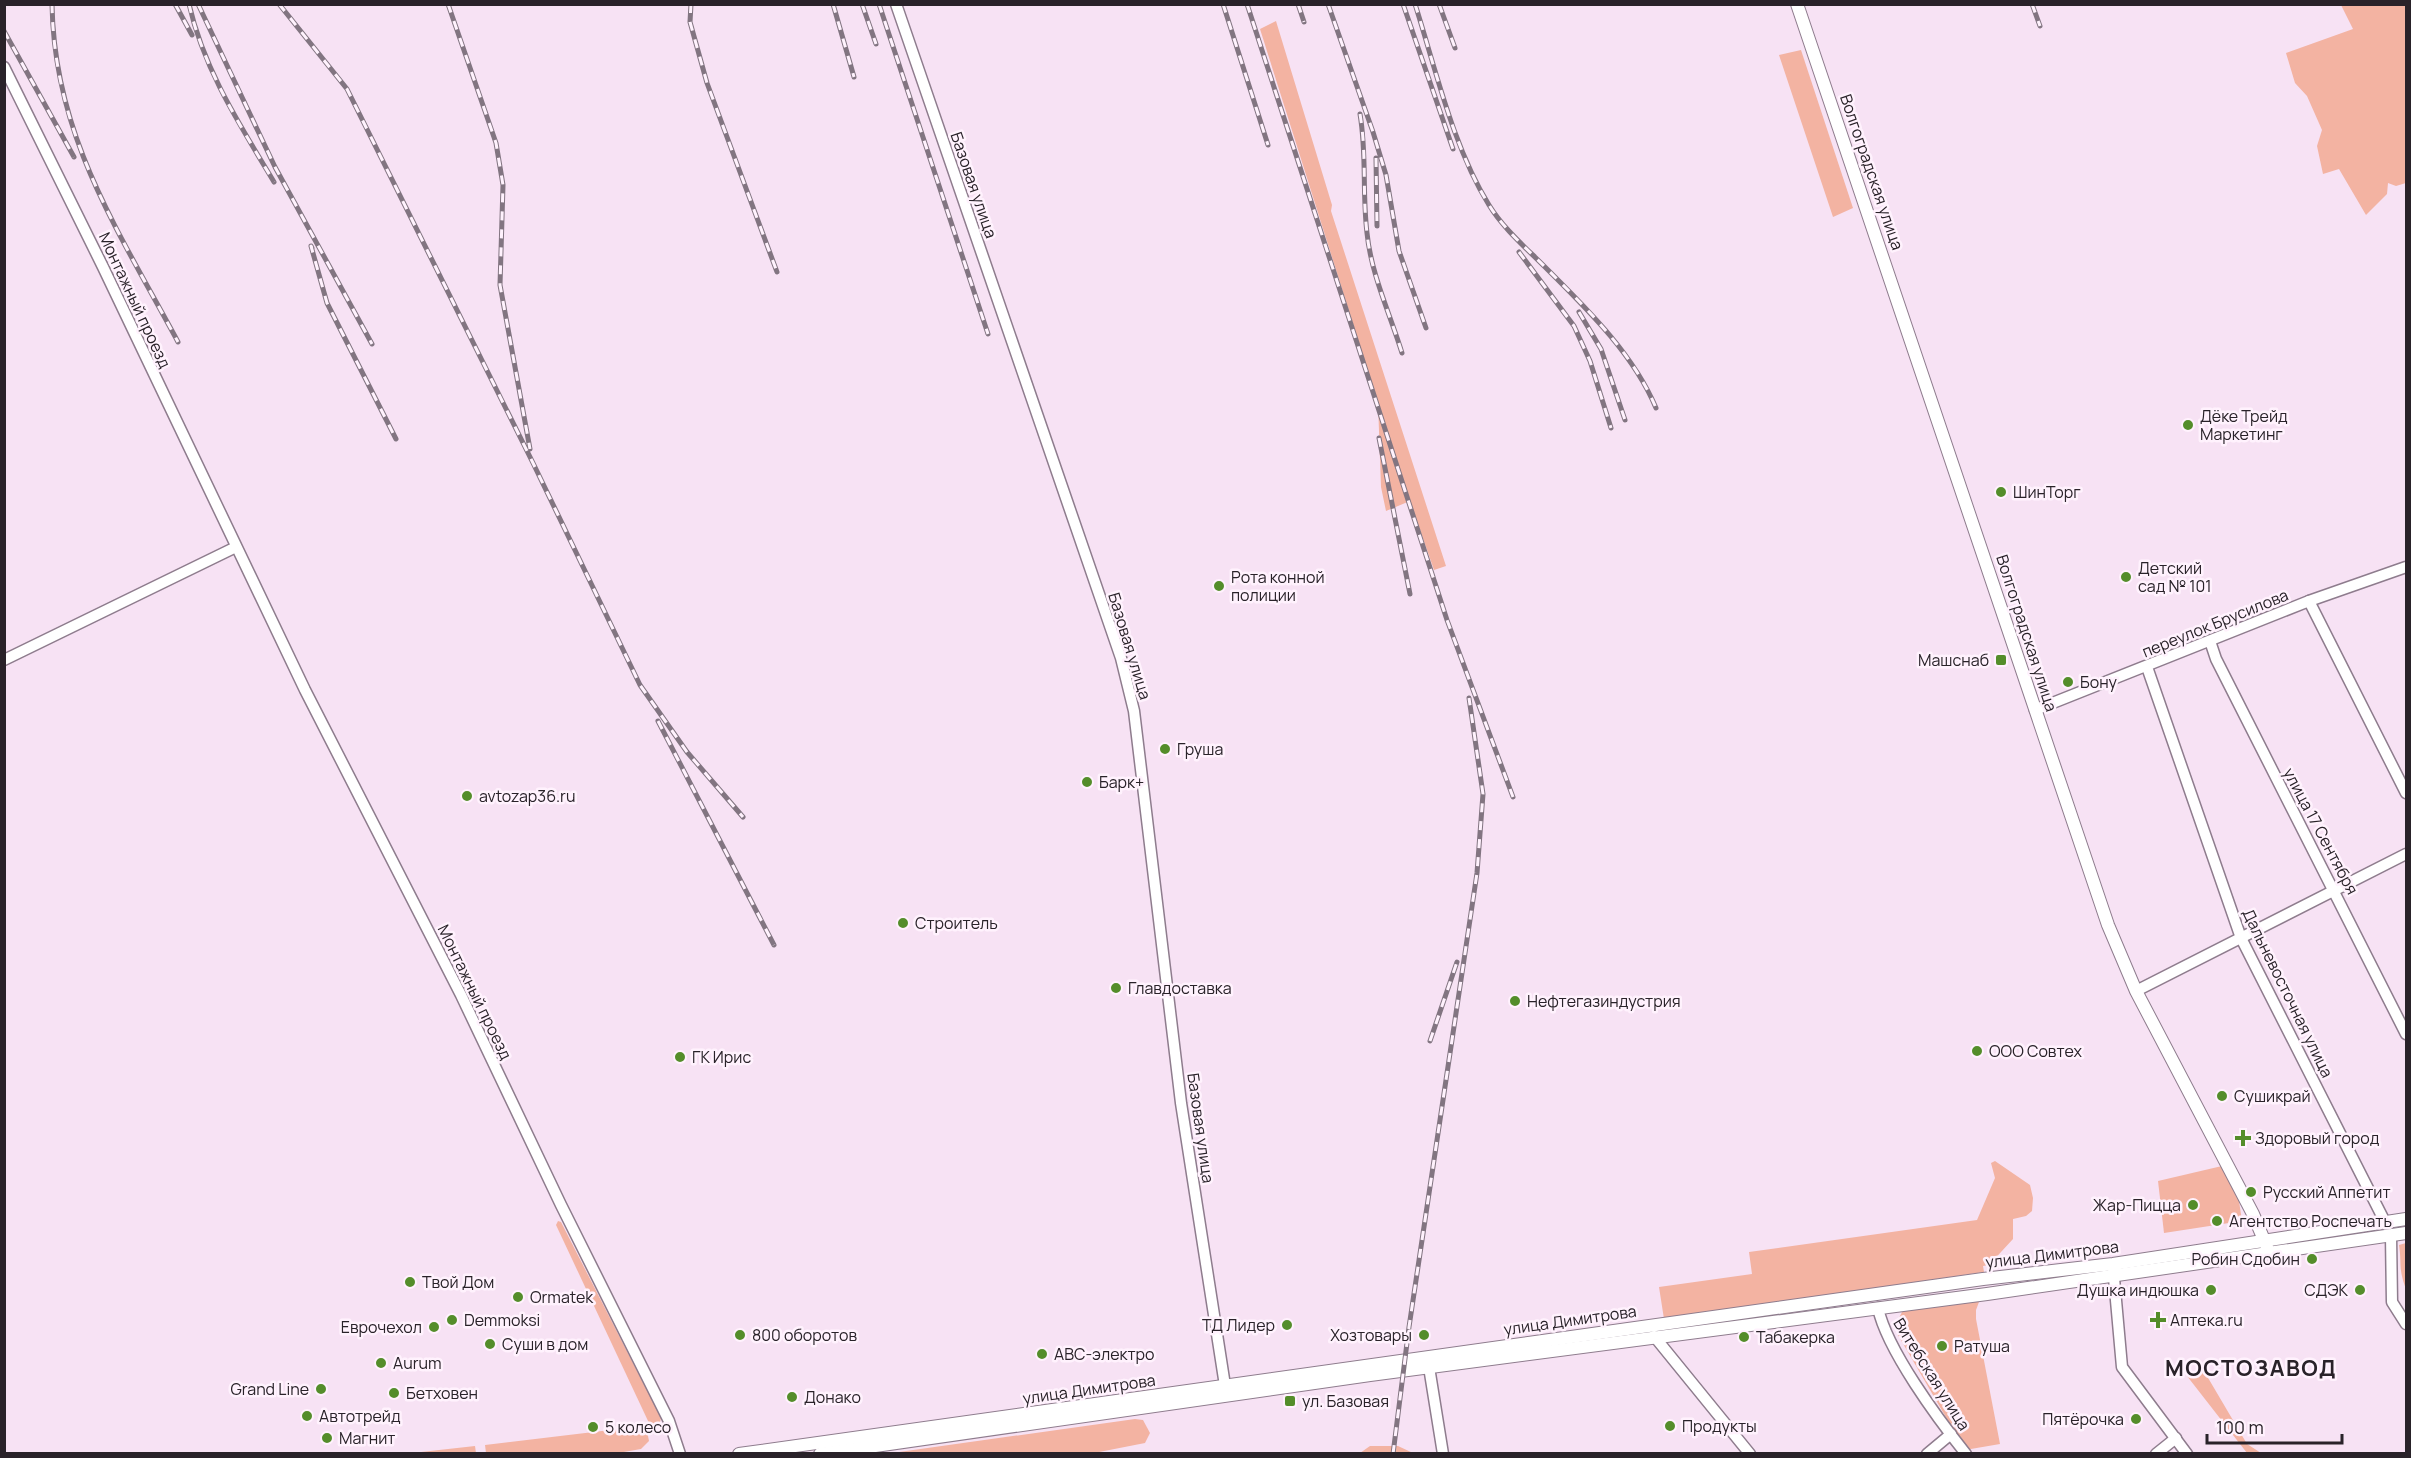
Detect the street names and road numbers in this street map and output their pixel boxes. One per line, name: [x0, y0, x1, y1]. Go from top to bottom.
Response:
street label: Волгоградская улица: [1835, 91, 1909, 253]
street label: Базовая улица: [946, 129, 1002, 241]
street label: Монтажный проезд: [94, 229, 176, 372]
street label: Волгоградская улица: [1991, 552, 2063, 714]
street label: переулок Брусилова: [2139, 584, 2291, 662]
street label: Базовая улица: [1103, 590, 1157, 702]
street label: улица 17 Сентября: [2278, 764, 2364, 898]
street label: Дальневосточная улица: [2237, 905, 2339, 1081]
street label: Монтажный проезд: [433, 921, 517, 1063]
street label: Базовая улица: [1182, 1072, 1220, 1184]
street label: улица Димитрова: [1984, 1235, 2120, 1273]
street label: улица Димитрова: [1502, 1300, 1638, 1340]
street label: Витебская улица: [1889, 1314, 1975, 1434]
street label: улица Димитрова: [1021, 1369, 1157, 1409]

